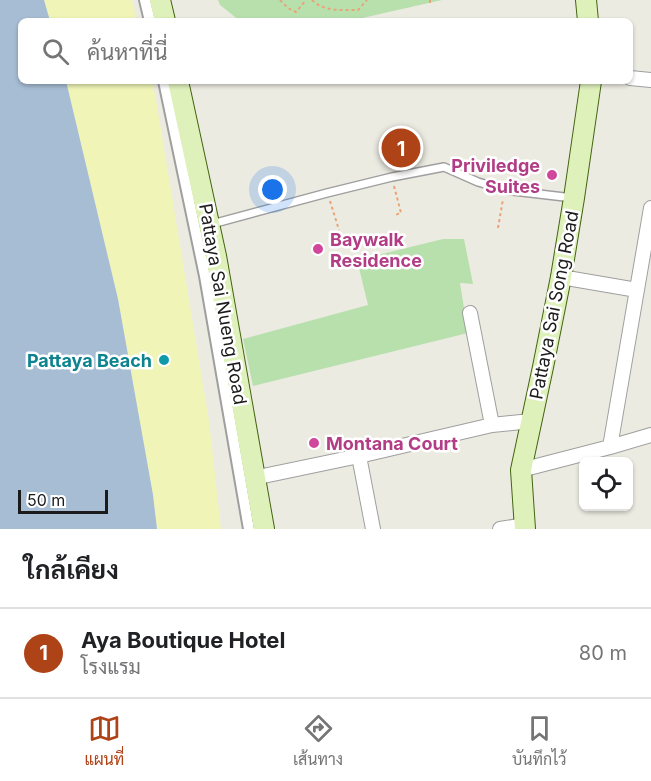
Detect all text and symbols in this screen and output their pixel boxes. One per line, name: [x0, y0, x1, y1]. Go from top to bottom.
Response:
search box: [18, 18, 633, 84]
icon: search: [39, 35, 72, 68]
text: ค้นหาที่นี่: [87, 39, 167, 65]
pin: 1: [382, 126, 420, 170]
place label: Priviledge Suites: [451, 155, 540, 197]
marker: Priviledge Suites: [545, 168, 559, 182]
your location: [258, 175, 287, 204]
street label: Pattaya Sai Nueng Road: [195, 202, 251, 406]
street label: Pattaya Sai Song Road: [525, 209, 583, 401]
place label: Baywalk Residence: [330, 229, 422, 271]
marker: Baywalk Residence: [311, 242, 325, 256]
place label: Pattaya Beach: [27, 350, 152, 371]
marker: Pattaya Beach: [157, 353, 171, 367]
place label: Montana Court: [326, 433, 458, 454]
marker: Montana Court: [307, 436, 321, 450]
map controls: [579, 457, 633, 511]
button: locate: [579, 457, 633, 511]
scale bar: [18, 487, 108, 514]
text: 50 m: [27, 490, 65, 510]
text: ใกล้เคียง: [24, 554, 119, 585]
text: Aya Boutique Hotel: [81, 627, 285, 653]
text: 1: [39, 641, 48, 665]
text: 80 m: [579, 641, 627, 665]
text: โรงแรม: [81, 655, 141, 679]
tab: แผนที่: [84, 712, 124, 769]
tab: เส้นทาง: [293, 712, 343, 769]
tab: บันทึกไว้: [512, 712, 567, 769]

